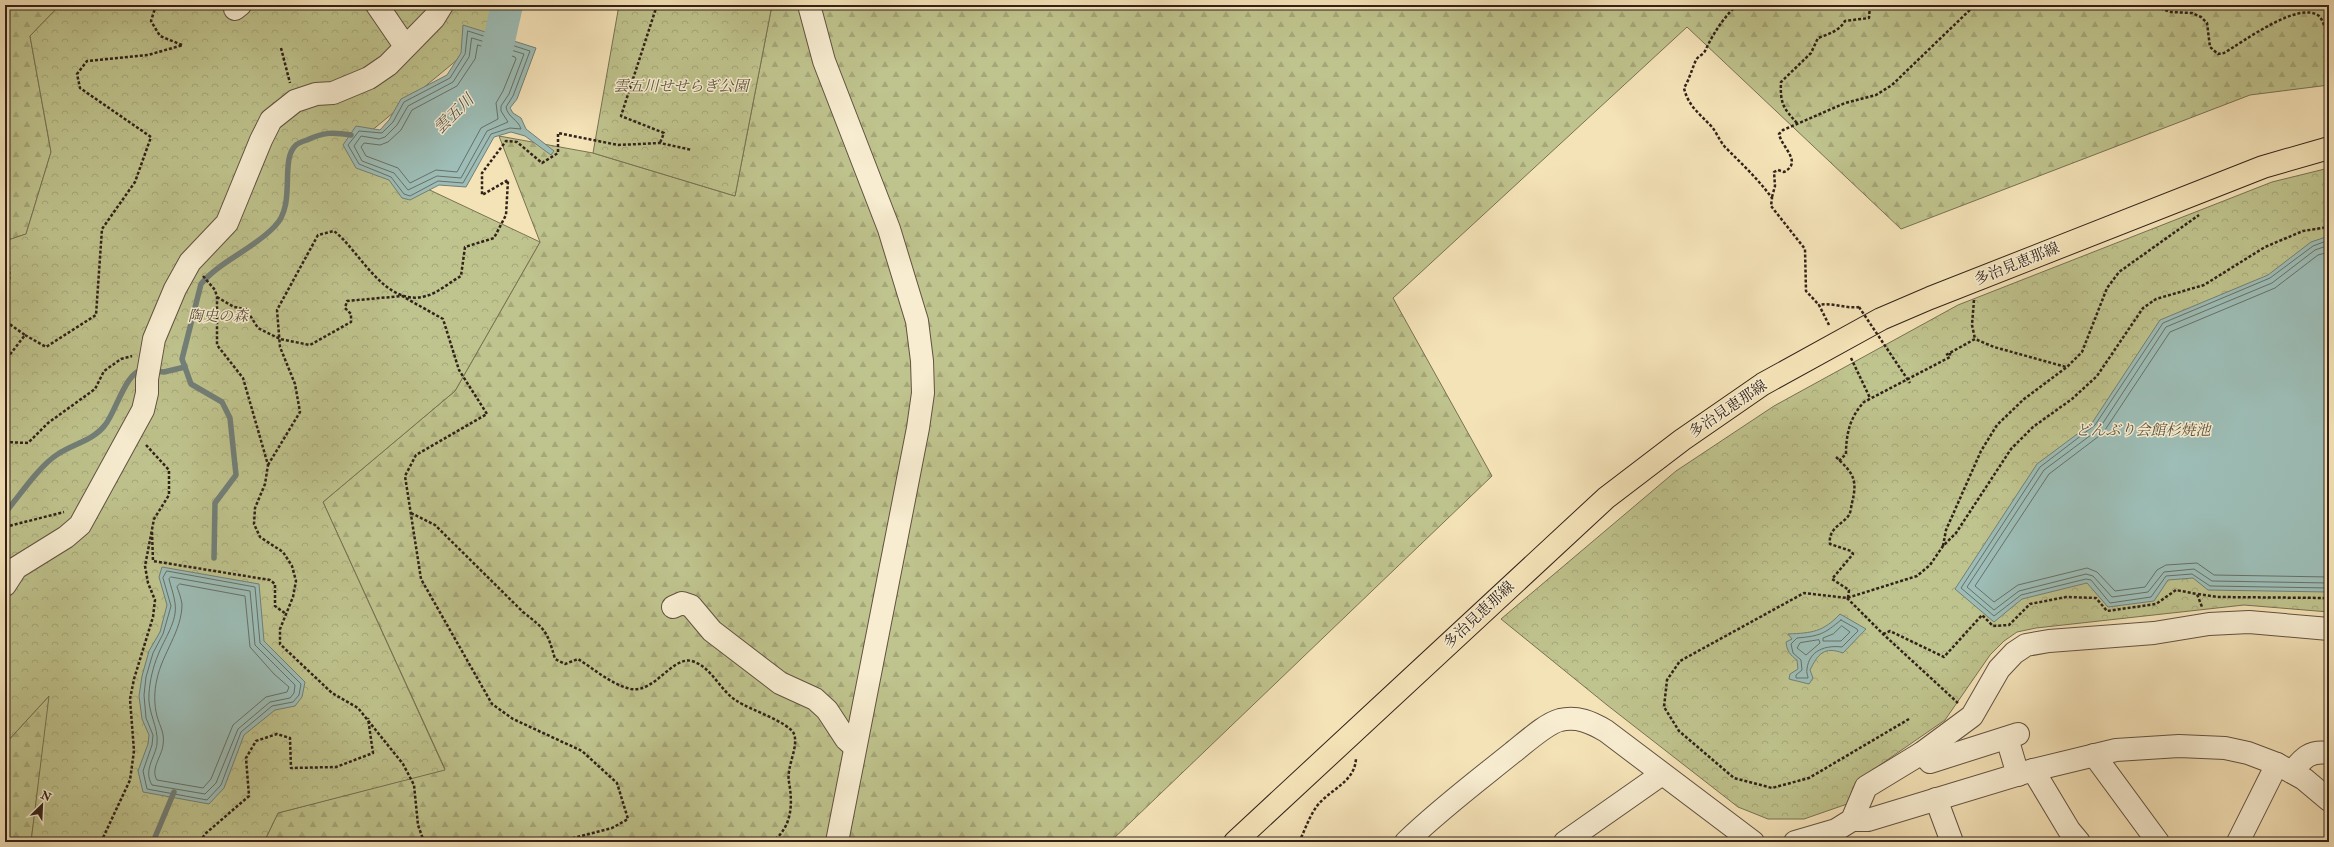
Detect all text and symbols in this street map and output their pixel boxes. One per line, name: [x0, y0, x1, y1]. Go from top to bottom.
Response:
park label: 雲五川せせらぎ公園: [613, 77, 751, 96]
water label: 雲五川: [430, 89, 479, 138]
street label: 多治見恵那線: [1972, 238, 2062, 290]
park label: 陶史の森: [188, 307, 250, 326]
street label: 多治見恵那線: [1685, 376, 1771, 442]
park label: どんぶり会館杉焼池: [2075, 421, 2212, 440]
street label: 多治見恵那線: [1440, 577, 1518, 653]
north arrow: [22, 785, 62, 825]
text: N: [38, 788, 54, 805]

